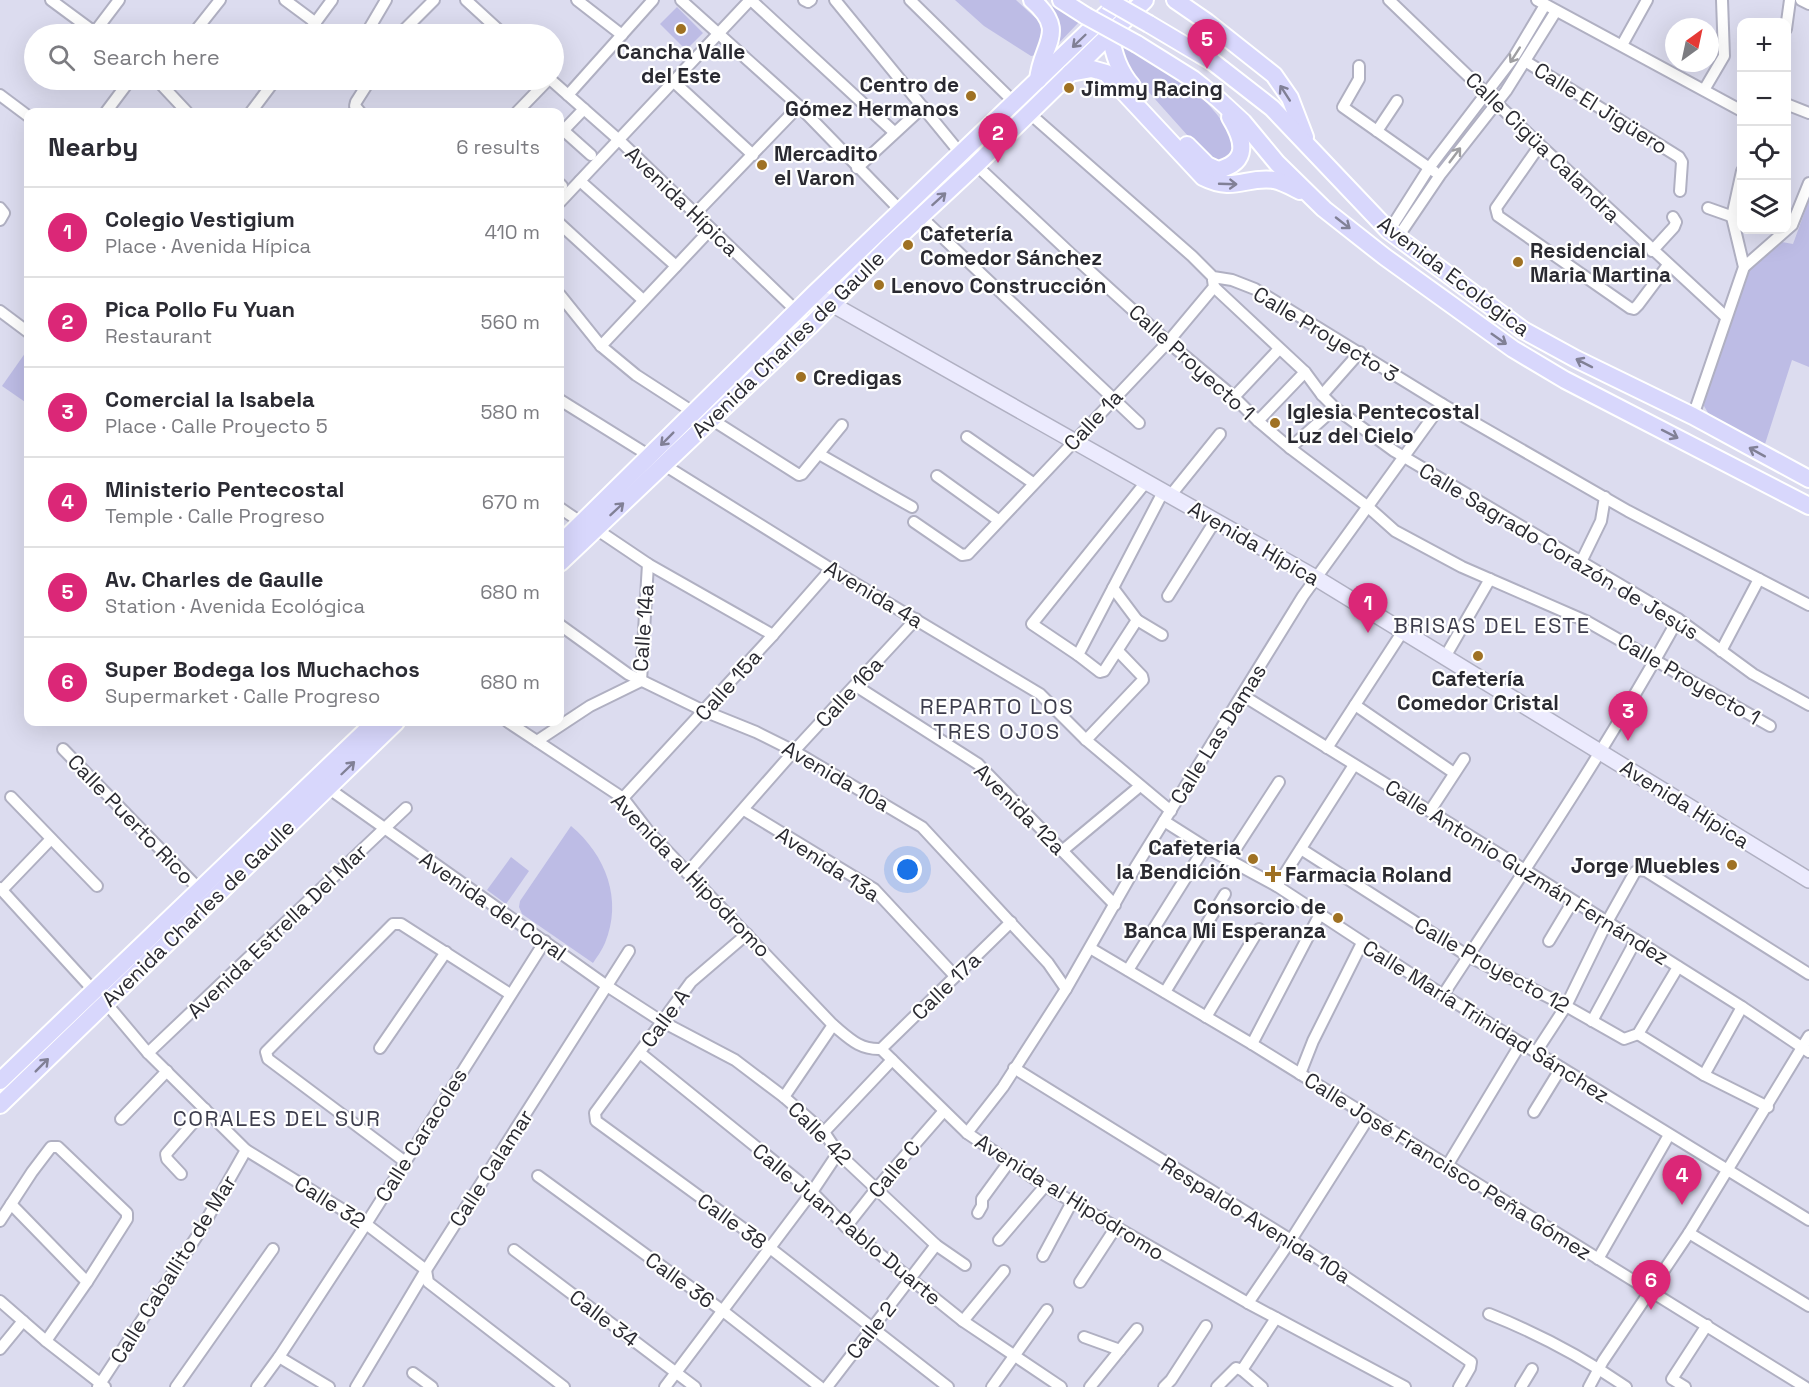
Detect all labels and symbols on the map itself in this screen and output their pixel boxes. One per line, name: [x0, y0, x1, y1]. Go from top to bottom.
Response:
north arrow: [1665, 18, 1719, 72]
pin: 5: [1188, 20, 1226, 69]
marker: Cancha Valle del Este: [674, 22, 688, 36]
one-way arrow: [1071, 34, 1086, 48]
place label: Cancha Valle del Este: [617, 38, 745, 89]
one-way arrow: [1508, 46, 1520, 63]
street label: Calle El Jigüero: [1529, 56, 1673, 160]
street label: Calle Cigüa Calandra: [1460, 66, 1626, 228]
place label: Centro de Gómez Hermanos: [785, 71, 959, 122]
place label: Jimmy Racing: [1081, 75, 1223, 102]
marker: Jimmy Racing: [1062, 81, 1076, 95]
one-way arrow: [1279, 85, 1291, 102]
marker: Centro de Gómez Hermanos: [964, 89, 978, 103]
pin: 2: [978, 114, 1018, 163]
street label: Avenida Hípica: [620, 140, 744, 262]
place label: Mercadito el Varon: [774, 140, 878, 191]
one-way arrow: [1448, 147, 1461, 163]
marker: Mercadito el Varon: [755, 158, 769, 172]
one-way arrow: [1217, 178, 1237, 190]
one-way arrow: [931, 192, 946, 206]
street label: Avenida Ecológica: [1372, 210, 1536, 342]
one-way arrow: [1334, 217, 1350, 230]
place label: Cafetería Comedor Sánchez: [920, 220, 1102, 271]
place label: Residencial Maria Martina: [1530, 237, 1671, 288]
marker: Cafetería Comedor Sánchez: [901, 238, 915, 252]
street label: Avenida Charles de Gaulle: [686, 245, 890, 443]
marker: Residencial Maria Martina: [1511, 255, 1525, 269]
place label: Lenovo Construcción: [891, 272, 1106, 299]
marker: Lenovo Construcción: [872, 278, 886, 292]
street label: Calle Proyecto 3: [1249, 280, 1403, 388]
street label: Calle Proyecto 1: [1123, 298, 1261, 426]
one-way arrow: [1491, 333, 1507, 345]
one-way arrow: [1575, 357, 1593, 368]
place label: Credigas: [813, 364, 902, 391]
marker: Credigas: [794, 370, 808, 384]
street label: Calle 1a: [1058, 384, 1128, 456]
place label: Iglesia Pentecostal Luz del Cielo: [1287, 398, 1479, 449]
marker: Iglesia Pentecostal Luz del Cielo: [1268, 416, 1282, 430]
one-way arrow: [1661, 428, 1679, 440]
one-way arrow: [659, 431, 674, 446]
one-way arrow: [1749, 446, 1767, 457]
street label: Calle Sagrado Corazón de Jesús: [1414, 457, 1704, 645]
street label: Avenida Hípica: [1183, 494, 1325, 592]
one-way arrow: [610, 501, 625, 516]
street label: Avenida 4a: [820, 554, 928, 634]
street label: Calle 14a: [626, 583, 660, 673]
pin: 1: [1348, 584, 1388, 633]
district label: BRISAS DEL ESTE: [1393, 611, 1591, 639]
street label: Calle Proyecto 1: [1613, 627, 1765, 731]
street label: Calle 15a: [689, 644, 767, 726]
marker: Cafetería Comedor Cristal: [1471, 649, 1485, 663]
street label: Calle 16a: [809, 651, 889, 733]
street label: Calle Las Damas: [1164, 659, 1272, 809]
place label: Cafetería Comedor Cristal: [1397, 665, 1559, 716]
district label: REPARTO LOS TRES OJOS: [920, 692, 1074, 745]
pin: 3: [1608, 692, 1648, 741]
street label: Avenida 10a: [777, 734, 895, 818]
street label: Calle Puerto Rico: [62, 748, 200, 890]
street label: Avenida Hípica: [1615, 753, 1755, 855]
street label: Avenida 12a: [968, 757, 1072, 861]
one-way arrow: [340, 761, 355, 775]
street label: Calle Antonio Guzmán Fernández: [1380, 773, 1674, 971]
street label: Avenida al Hipódromo: [605, 787, 777, 963]
street label: Avenida Charles de Gaulle: [96, 814, 300, 1012]
street label: Avenida 13a: [771, 820, 885, 908]
place label: Cafeteria la Bendición: [1116, 834, 1241, 885]
street label: Avenida Estrella Del Mar: [181, 838, 373, 1024]
street label: Avenida del Coral: [414, 845, 572, 967]
marker: Cafeteria la Bendición: [1246, 852, 1260, 866]
place label: Jorge Muebles: [1571, 852, 1720, 879]
your location: [893, 855, 922, 884]
marker: Jorge Muebles: [1725, 858, 1739, 872]
place label: Farmacia Roland: [1285, 861, 1452, 888]
marker: Farmacia Roland: [1266, 867, 1280, 881]
place label: Consorcio de Banca Mi Esperanza: [1123, 893, 1326, 944]
marker: Consorcio de Banca Mi Esperanza: [1331, 911, 1345, 925]
street label: Calle Proyecto 12: [1410, 911, 1574, 1019]
street label: Calle María Trinidad Sánchez: [1357, 934, 1615, 1108]
street label: Calle 17a: [906, 946, 986, 1026]
street label: Calle A: [634, 983, 696, 1053]
one-way arrow: [35, 1058, 50, 1073]
street label: Calle Caracoles: [369, 1063, 473, 1207]
street label: Calle José Francisco Peña Gómez: [1299, 1066, 1597, 1266]
street label: Calle 42: [782, 1095, 858, 1171]
district label: CORALES DEL SUR: [173, 1104, 381, 1132]
street label: Calle Calamar: [443, 1104, 539, 1232]
street label: Avenida al Hipódromo: [970, 1128, 1170, 1266]
street label: Calle C: [862, 1135, 926, 1203]
street label: Calle Juan Pablo Duarte: [747, 1137, 947, 1311]
street label: Respaldo Avenida 10a: [1156, 1151, 1356, 1289]
pin: 4: [1662, 1156, 1702, 1205]
street label: Calle Caballito de Mar: [104, 1170, 242, 1368]
street label: Calle 32: [289, 1170, 371, 1234]
street label: Calle 38: [692, 1187, 772, 1255]
street label: Calle 36: [640, 1246, 720, 1314]
pin: 6: [1632, 1260, 1670, 1310]
street label: Calle 34: [564, 1283, 644, 1353]
street label: Calle 2: [840, 1296, 902, 1364]

